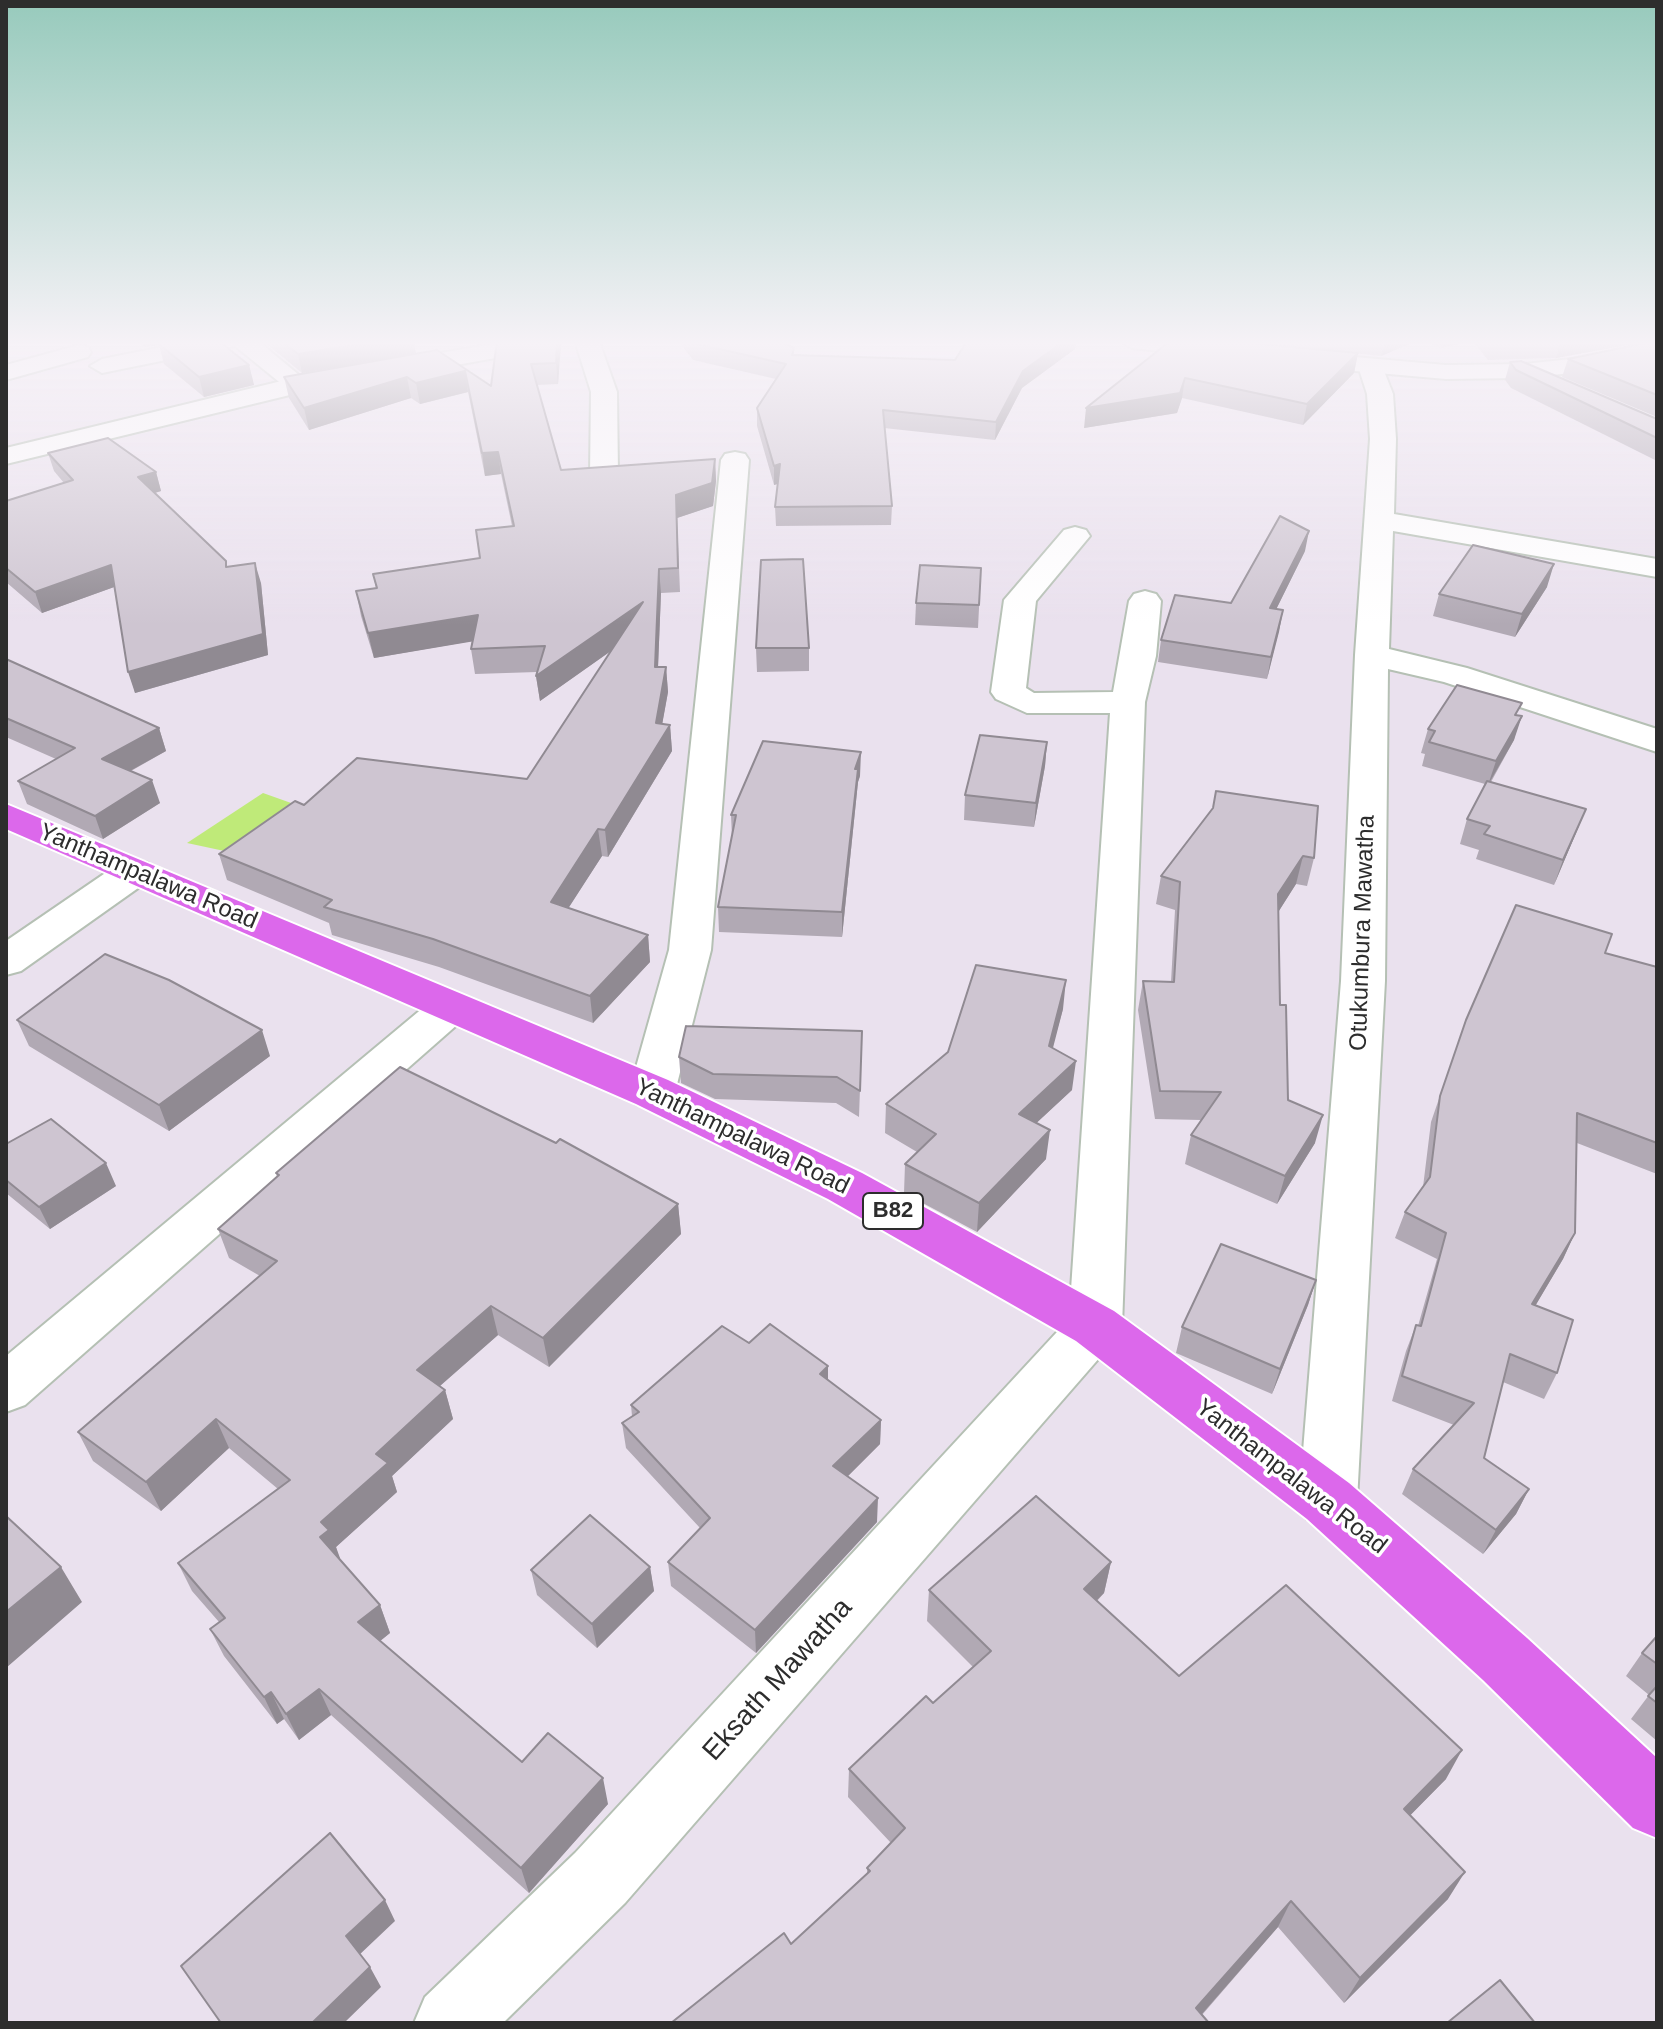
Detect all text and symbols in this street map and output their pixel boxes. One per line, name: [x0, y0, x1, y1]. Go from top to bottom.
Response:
street label: Otukumbura Mawatha: [1344, 815, 1382, 1051]
street label: Yanthampalawa Road: [35, 818, 261, 936]
street label: Yanthampalawa Road: [630, 1073, 854, 1201]
road number: B82: [863, 1193, 923, 1229]
street label: Yanthampalawa Road: [1190, 1394, 1392, 1560]
street label: Eksath Mawatha: [696, 1592, 860, 1768]

